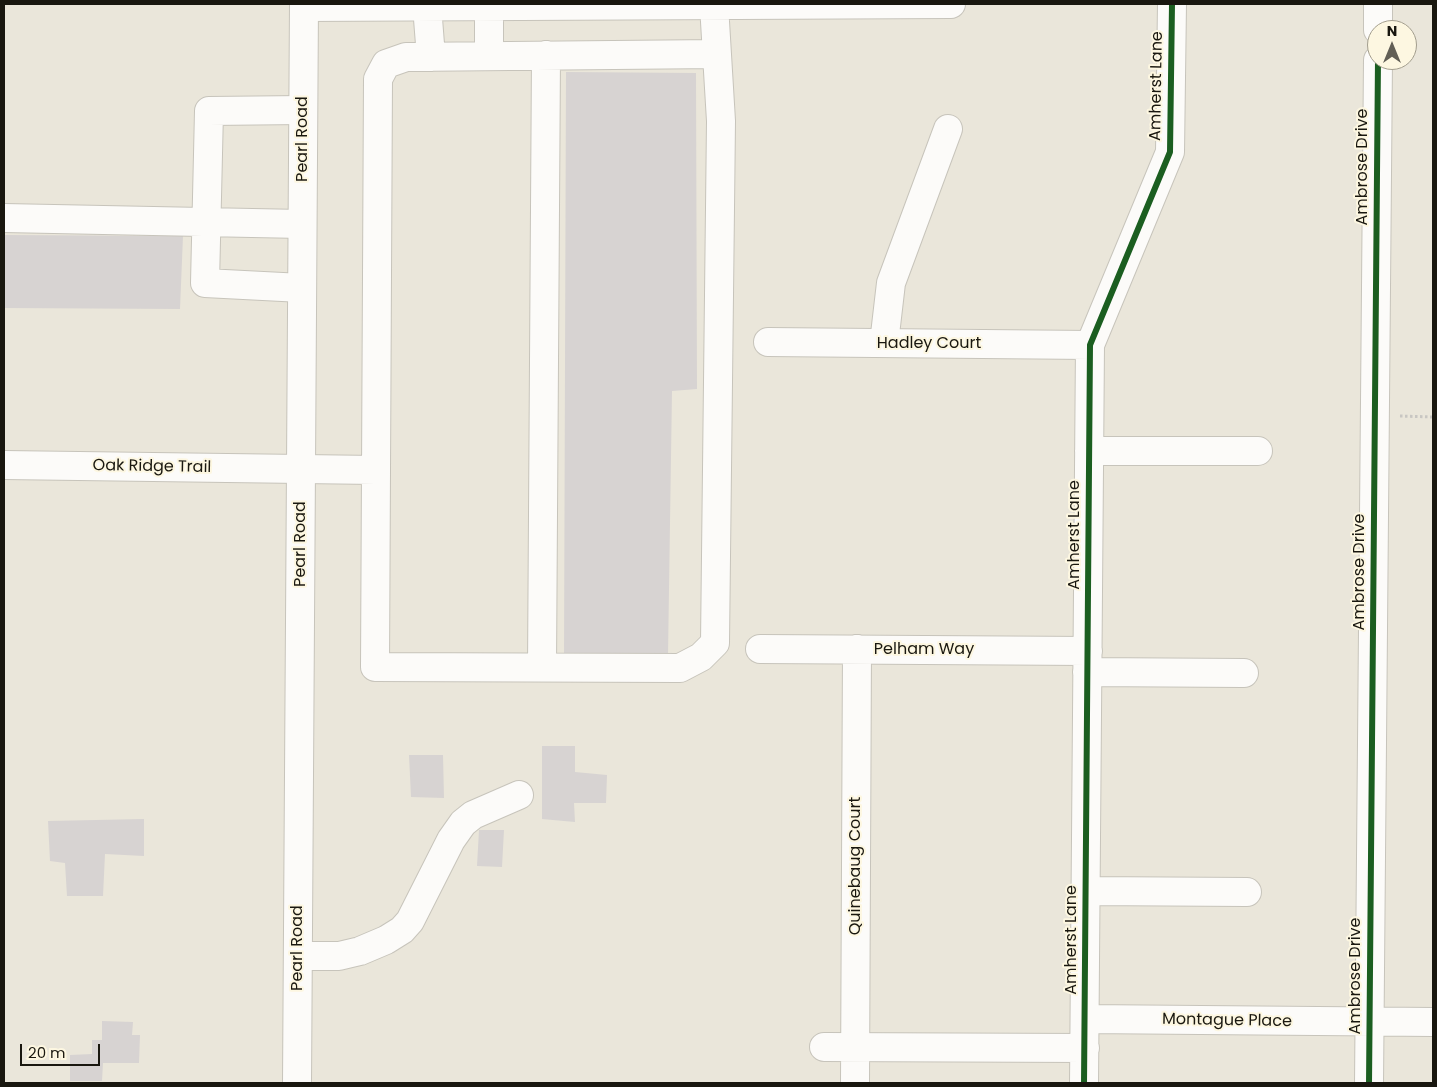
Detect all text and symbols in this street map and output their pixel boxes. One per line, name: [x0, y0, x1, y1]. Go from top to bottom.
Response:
north arrow: [1367, 20, 1417, 70]
text: N: [1387, 21, 1397, 41]
street label: Amherst Lane: [1146, 31, 1168, 141]
street label: Pearl Road: [293, 96, 313, 182]
street label: Ambrose Drive: [1353, 109, 1373, 225]
street label: Hadley Court: [877, 334, 981, 354]
street label: Oak Ridge Trail: [92, 456, 212, 478]
street label: Amherst Lane: [1065, 480, 1085, 590]
street label: Pearl Road: [291, 501, 311, 587]
street label: Ambrose Drive: [1350, 514, 1370, 630]
street label: Pelham Way: [874, 640, 974, 660]
street label: Quinebaug Court: [846, 797, 866, 935]
street label: Amherst Lane: [1062, 885, 1082, 995]
street label: Pearl Road: [288, 905, 308, 991]
street label: Ambrose Drive: [1346, 918, 1366, 1034]
street label: Montague Place: [1162, 1010, 1292, 1032]
scale bar: [22, 1034, 102, 1066]
text: 20 m: [28, 1042, 66, 1063]

